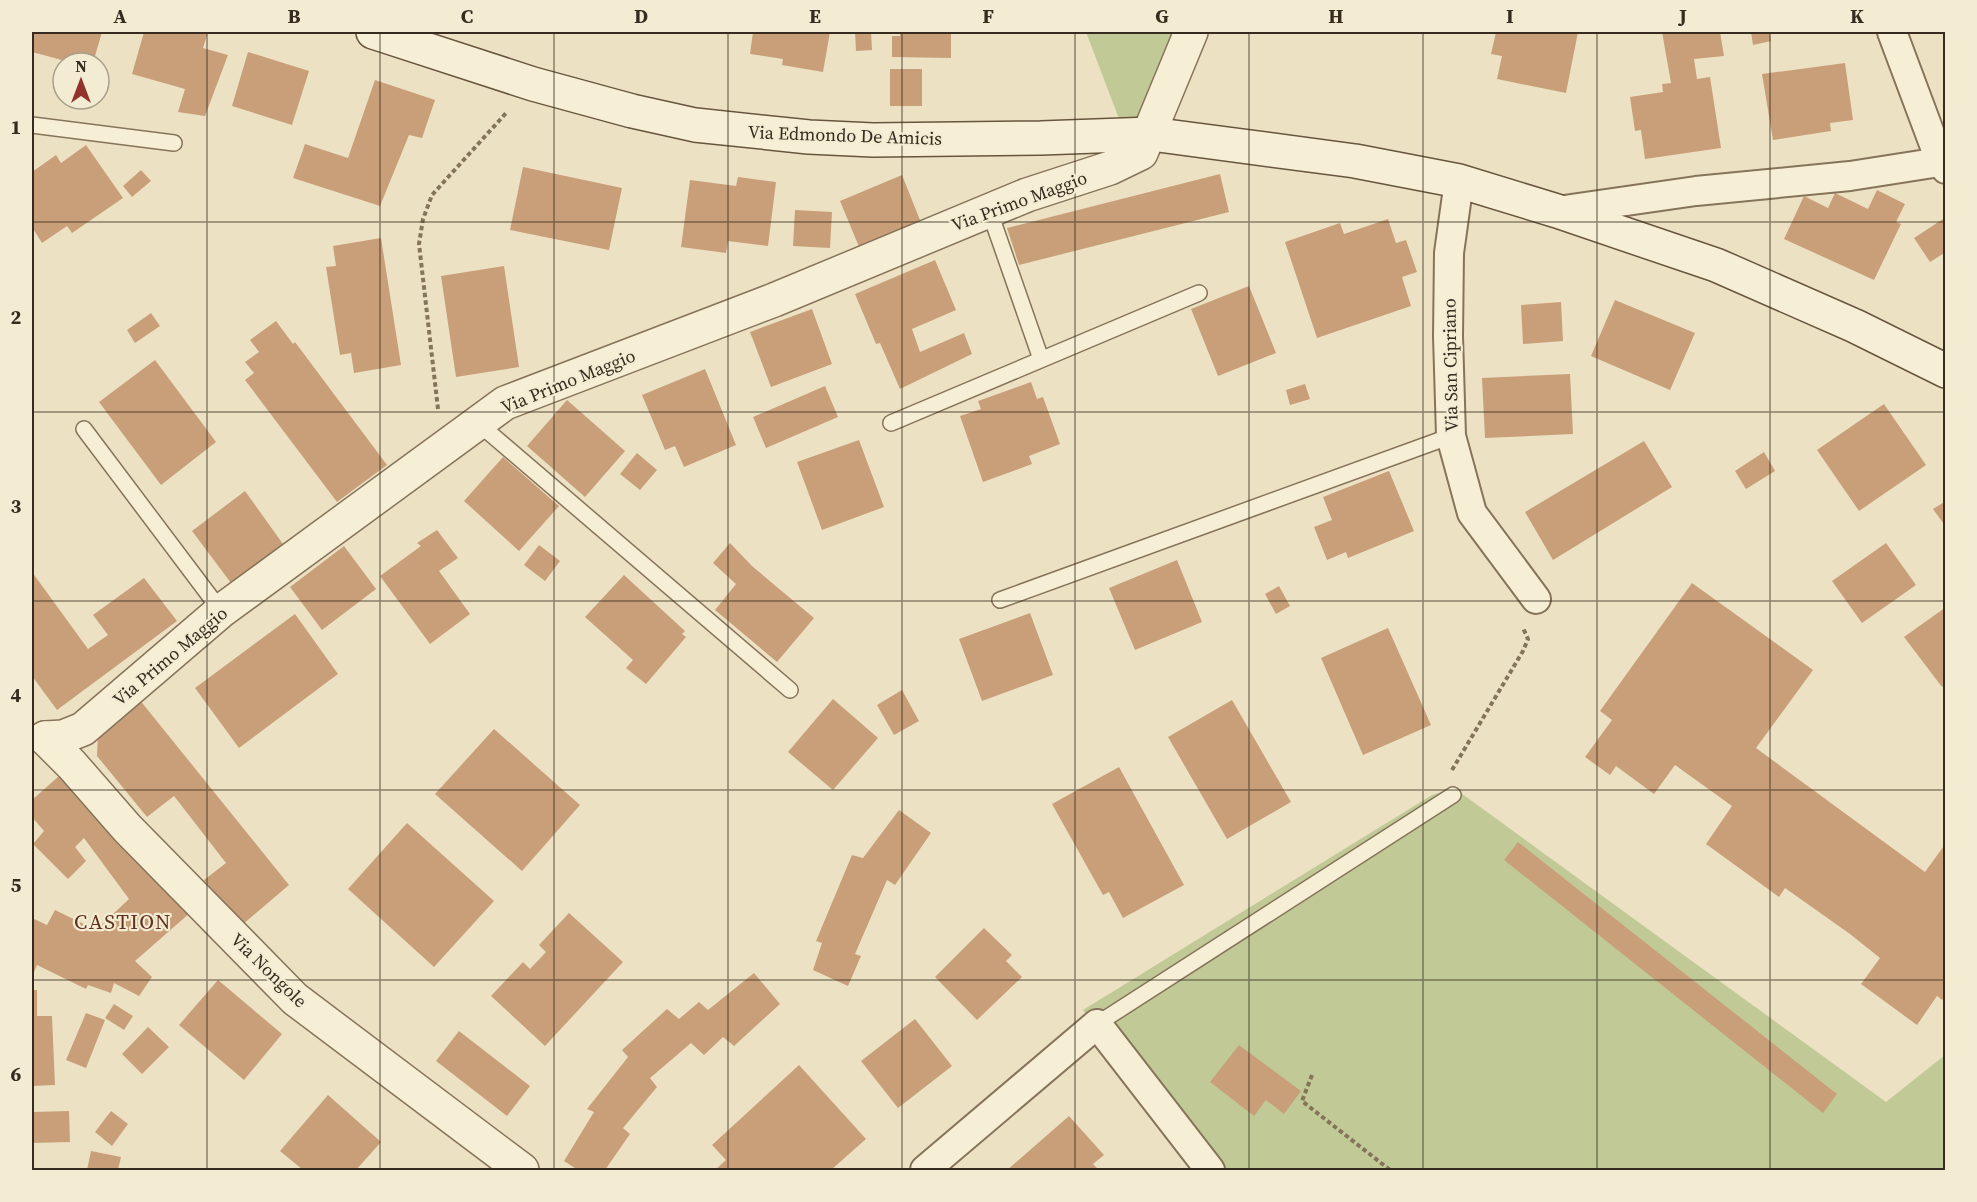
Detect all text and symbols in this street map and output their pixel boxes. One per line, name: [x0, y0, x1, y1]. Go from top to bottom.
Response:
text: A: [113, 2, 127, 30]
text: B: [287, 2, 301, 30]
text: C: [461, 2, 473, 30]
text: D: [634, 2, 648, 30]
text: E: [809, 2, 821, 30]
text: F: [982, 2, 994, 30]
text: G: [1155, 2, 1169, 30]
text: H: [1328, 2, 1344, 30]
text: I: [1506, 2, 1514, 30]
text: J: [1677, 2, 1687, 30]
text: K: [1850, 2, 1864, 30]
north arrow: [51, 51, 111, 111]
text: N: [75, 55, 87, 77]
text: 1: [11, 113, 21, 141]
street label: Via Edmondo De Amicis: [747, 119, 943, 151]
street label: Via Primo Maggio: [948, 165, 1090, 237]
street label: Via San Cipriano: [1436, 298, 1464, 432]
text: 2: [11, 303, 22, 331]
street label: Via Primo Maggio: [497, 343, 639, 419]
text: 3: [11, 492, 22, 520]
street label: Via Primo Maggio: [107, 601, 233, 711]
text: 4: [11, 681, 22, 709]
text: 5: [11, 871, 22, 899]
district label: CASTION: [74, 907, 172, 936]
street label: Via Nongole: [225, 927, 313, 1013]
text: 6: [11, 1060, 22, 1088]

